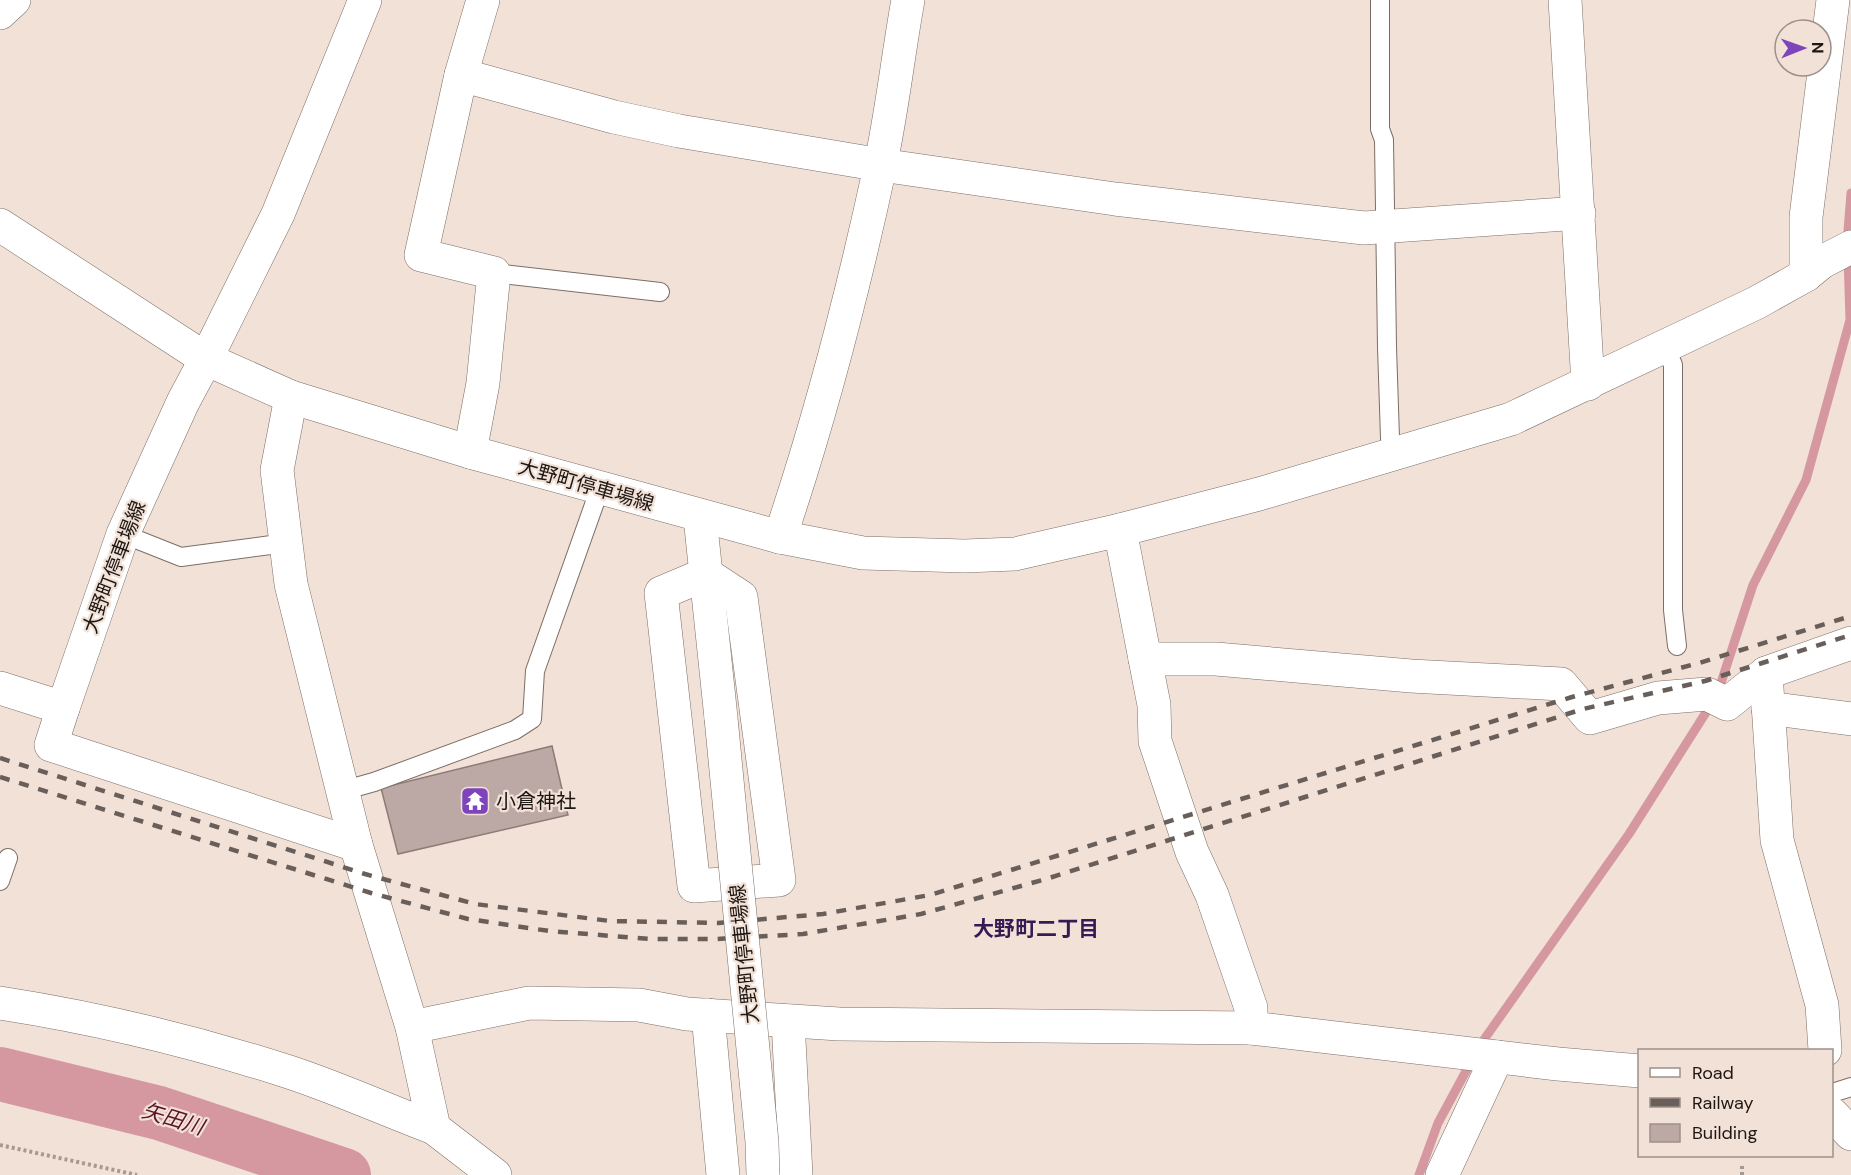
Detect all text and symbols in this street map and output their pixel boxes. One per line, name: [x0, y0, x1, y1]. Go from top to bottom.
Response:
north arrow: [1773, 18, 1833, 78]
text: N: [1807, 42, 1828, 54]
street label: 大野町停車場線: [515, 453, 657, 517]
street label: 大野町停車場線: [77, 497, 151, 637]
temple icon: 小倉神社: [459, 785, 491, 817]
place label: 小倉神社: [496, 788, 576, 814]
street label: 大野町停車場線: [724, 883, 764, 1025]
district label: 大野町二丁目: [973, 915, 1099, 943]
legend: [1638, 1049, 1833, 1157]
text: Road: [1692, 1061, 1734, 1085]
text: Railway: [1692, 1091, 1754, 1115]
water label: 矢田川: [139, 1096, 209, 1142]
text: Building: [1692, 1121, 1757, 1145]

